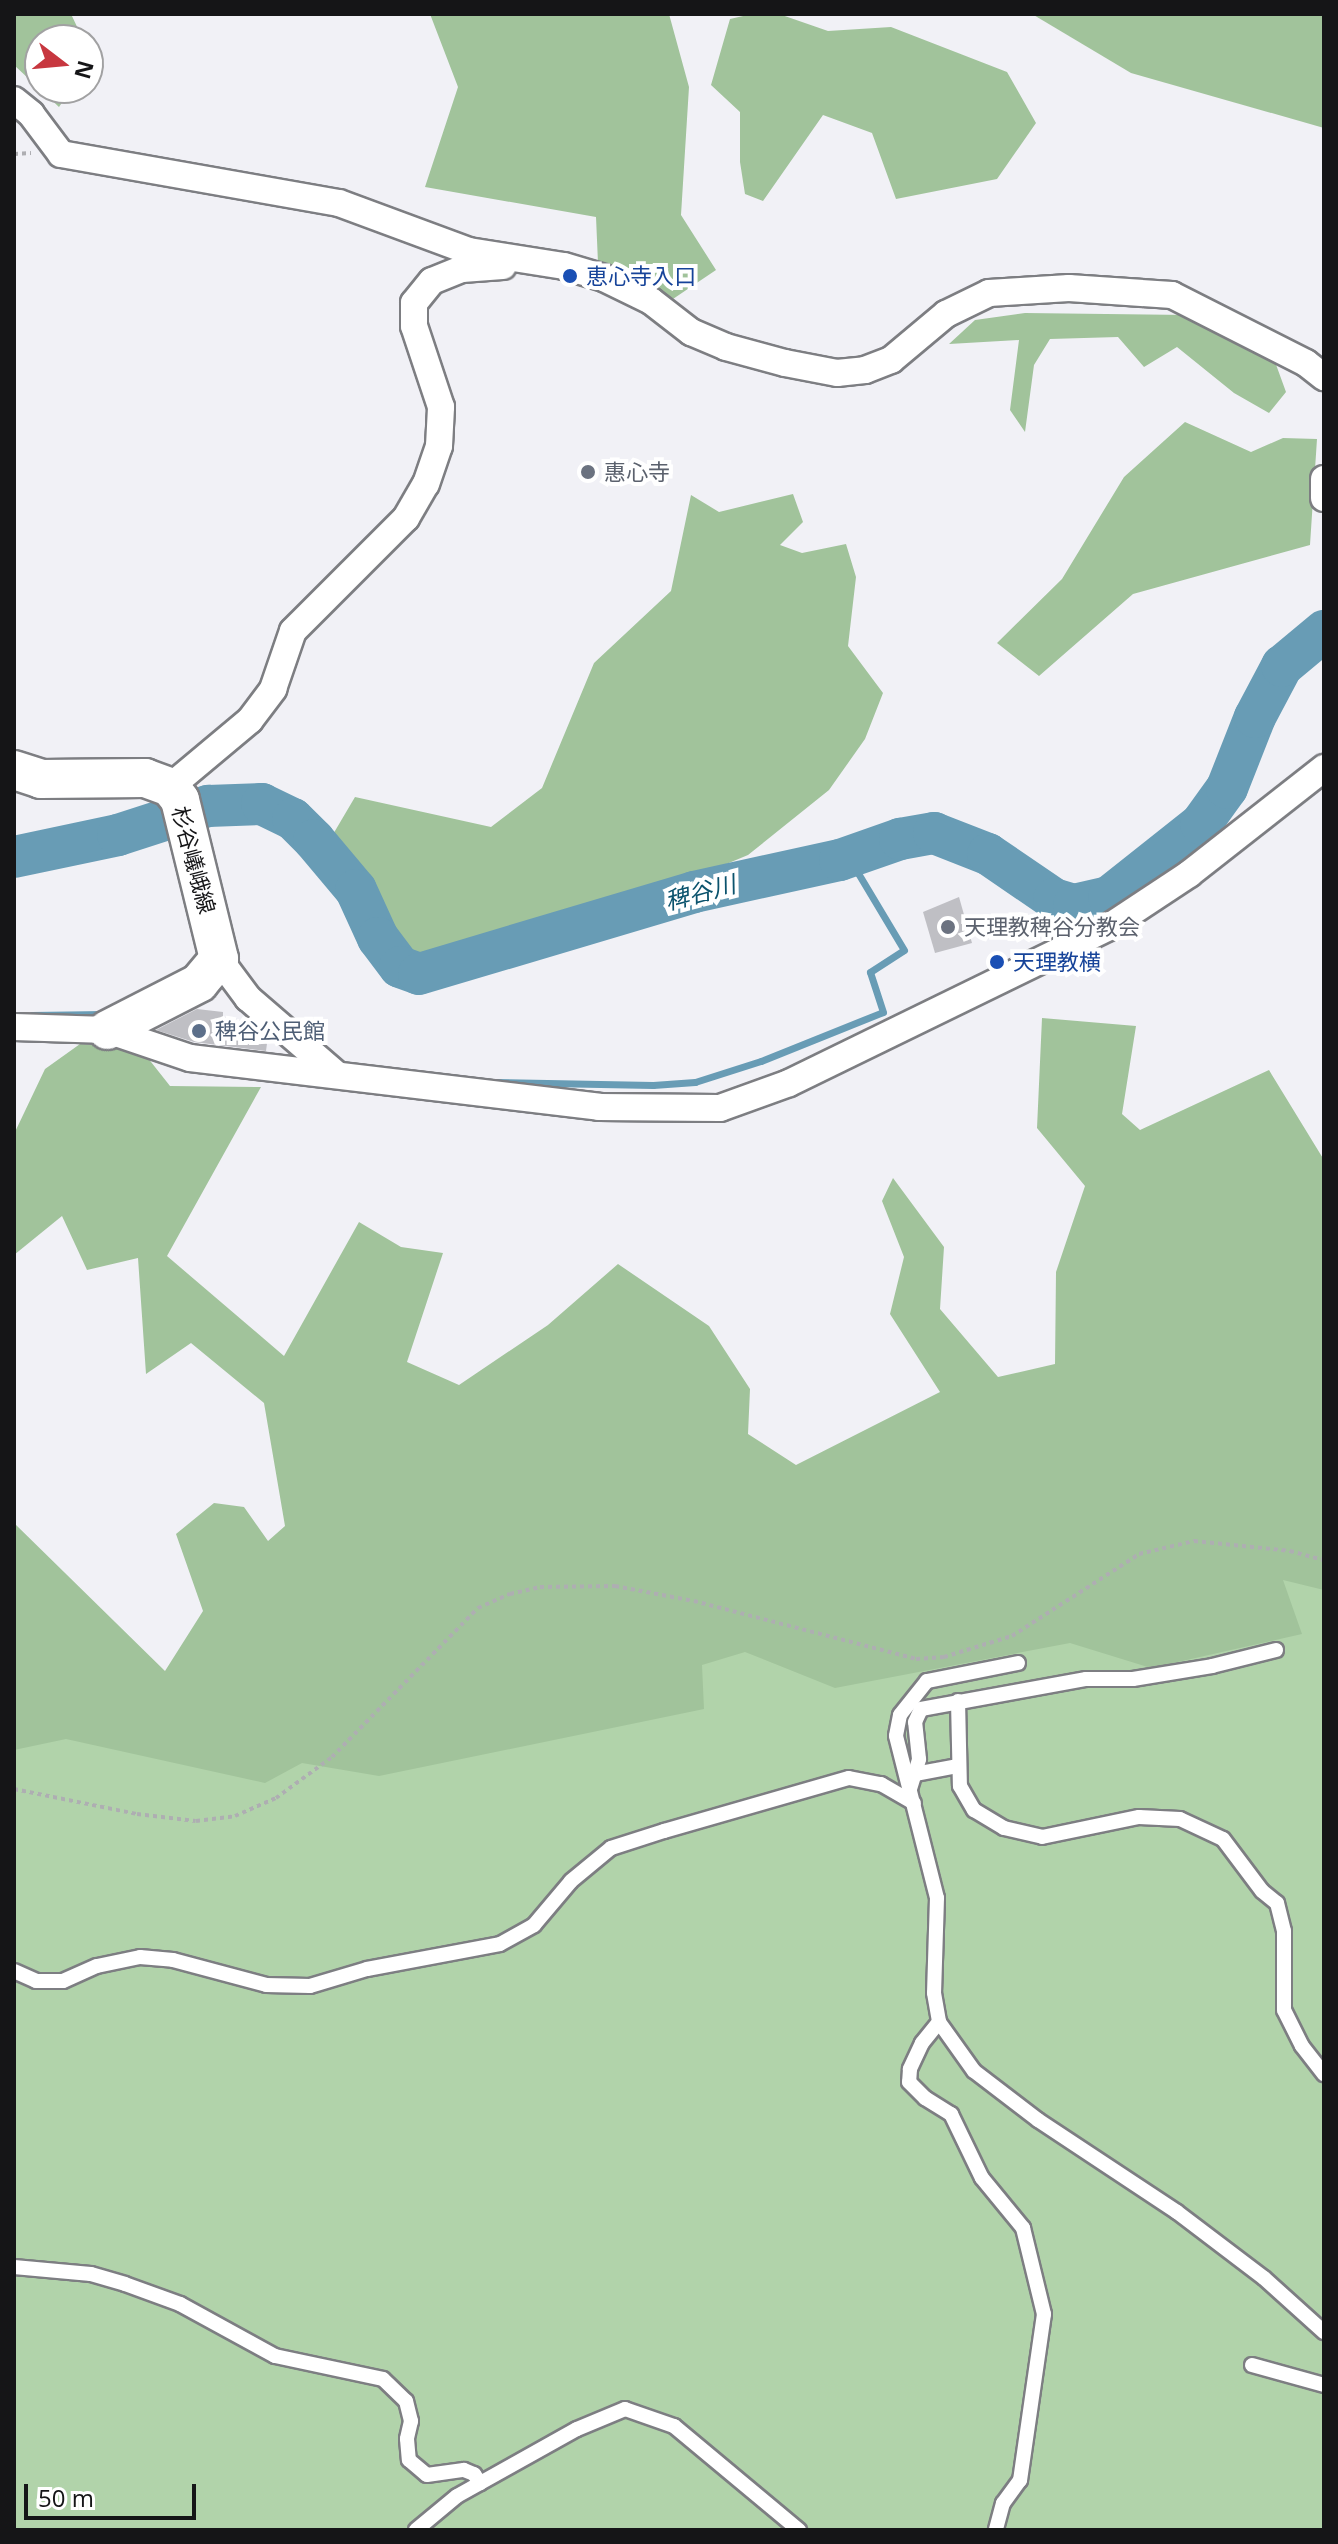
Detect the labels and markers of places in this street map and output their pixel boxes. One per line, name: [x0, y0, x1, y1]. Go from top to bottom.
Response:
place label: 恵心寺入口: [586, 263, 696, 289]
marker: 恵心寺入口: [561, 267, 579, 285]
place label: 惠心寺: [604, 459, 670, 485]
marker: 惠心寺: [579, 463, 597, 481]
place label: 天理教稗谷分教会: [964, 914, 1140, 940]
marker: 天理教稗谷分教会: [939, 918, 957, 936]
place label: 天理教横: [1013, 949, 1101, 975]
marker: 天理教横: [988, 953, 1006, 971]
place label: 稗谷公民館: [215, 1018, 325, 1044]
marker: 稗谷公民館: [190, 1022, 208, 1040]

